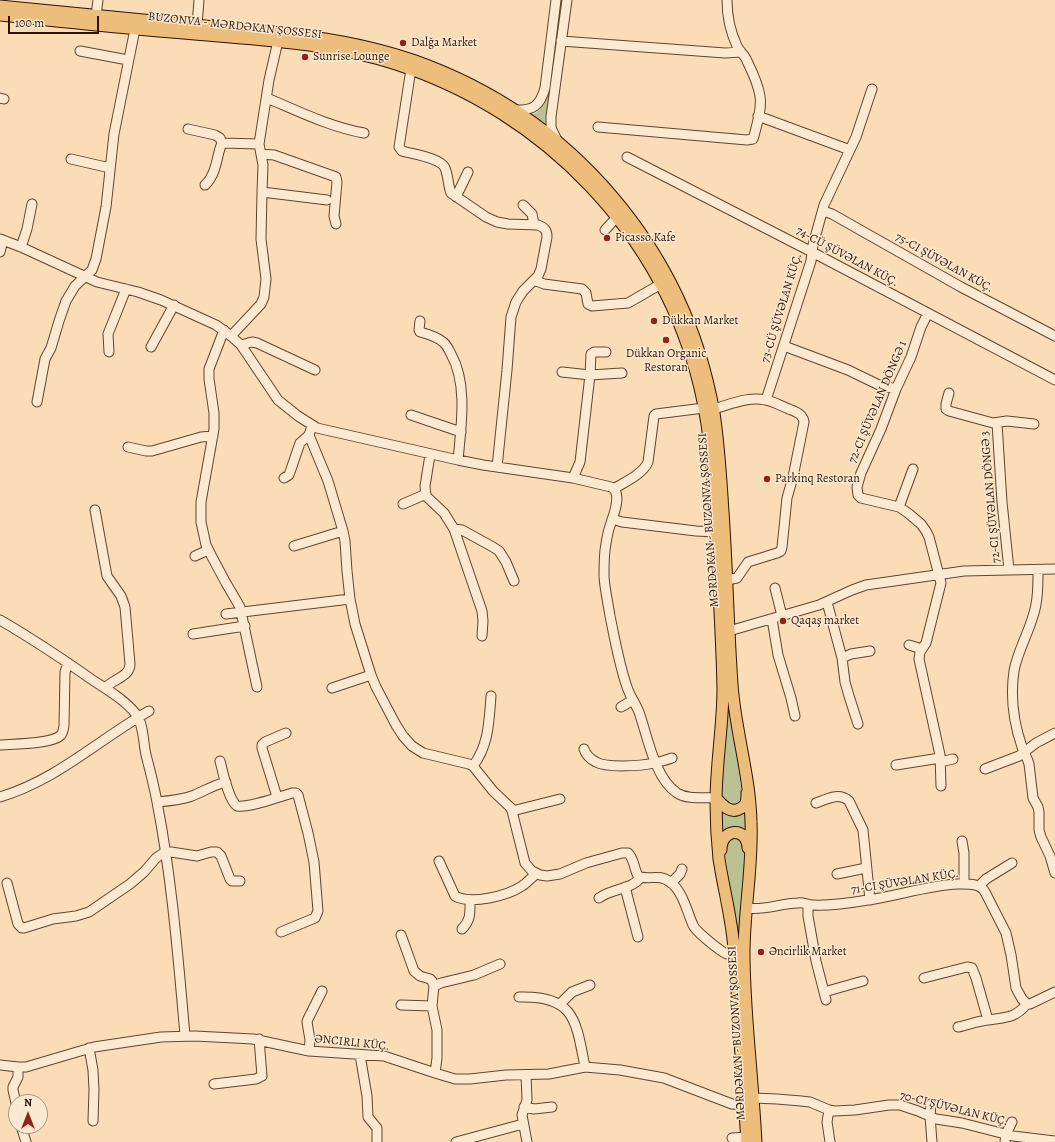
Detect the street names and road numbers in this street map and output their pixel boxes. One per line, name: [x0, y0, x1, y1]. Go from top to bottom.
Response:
street label: BUZONVA - MƏRDƏKAN ŞOSSESI: [147, 10, 323, 42]
street label: 74-CÜ ŞÜVƏLAN KÜÇ.: [793, 224, 901, 290]
street label: 75-CI ŞÜVƏLAN KÜÇ.: [892, 230, 996, 296]
street label: 73-CÜ ŞÜVƏLAN KÜÇ.: [759, 252, 805, 364]
street label: 72-CI ŞÜVƏLAN DÖNGƏ 1: [846, 339, 910, 465]
street label: 72-CI ŞÜVƏLAN DÖNGƏ 3: [978, 430, 1004, 564]
street label: MƏRDƏKAN - BUZONVA ŞOSSESI: [696, 432, 722, 608]
street label: 71-CI ŞÜVƏLAN KÜÇ.: [850, 866, 960, 898]
street label: MƏRDƏKAN - BUZONVA ŞOSSESI: [725, 945, 749, 1121]
street label: ƏNCIRLI KÜÇ.: [314, 1032, 390, 1054]
street label: 70-CI ŞÜVƏLAN KÜÇ.: [898, 1089, 1010, 1129]

